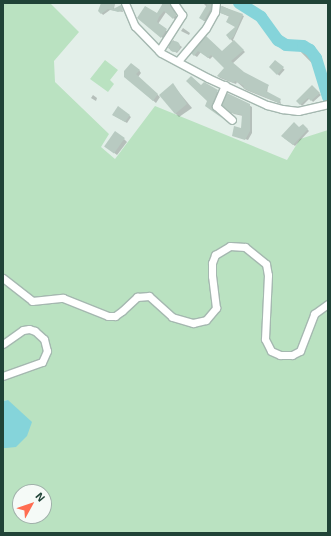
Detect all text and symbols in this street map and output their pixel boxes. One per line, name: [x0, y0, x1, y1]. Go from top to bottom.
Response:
north arrow: [12, 484, 52, 524]
text: N: [33, 489, 48, 504]

